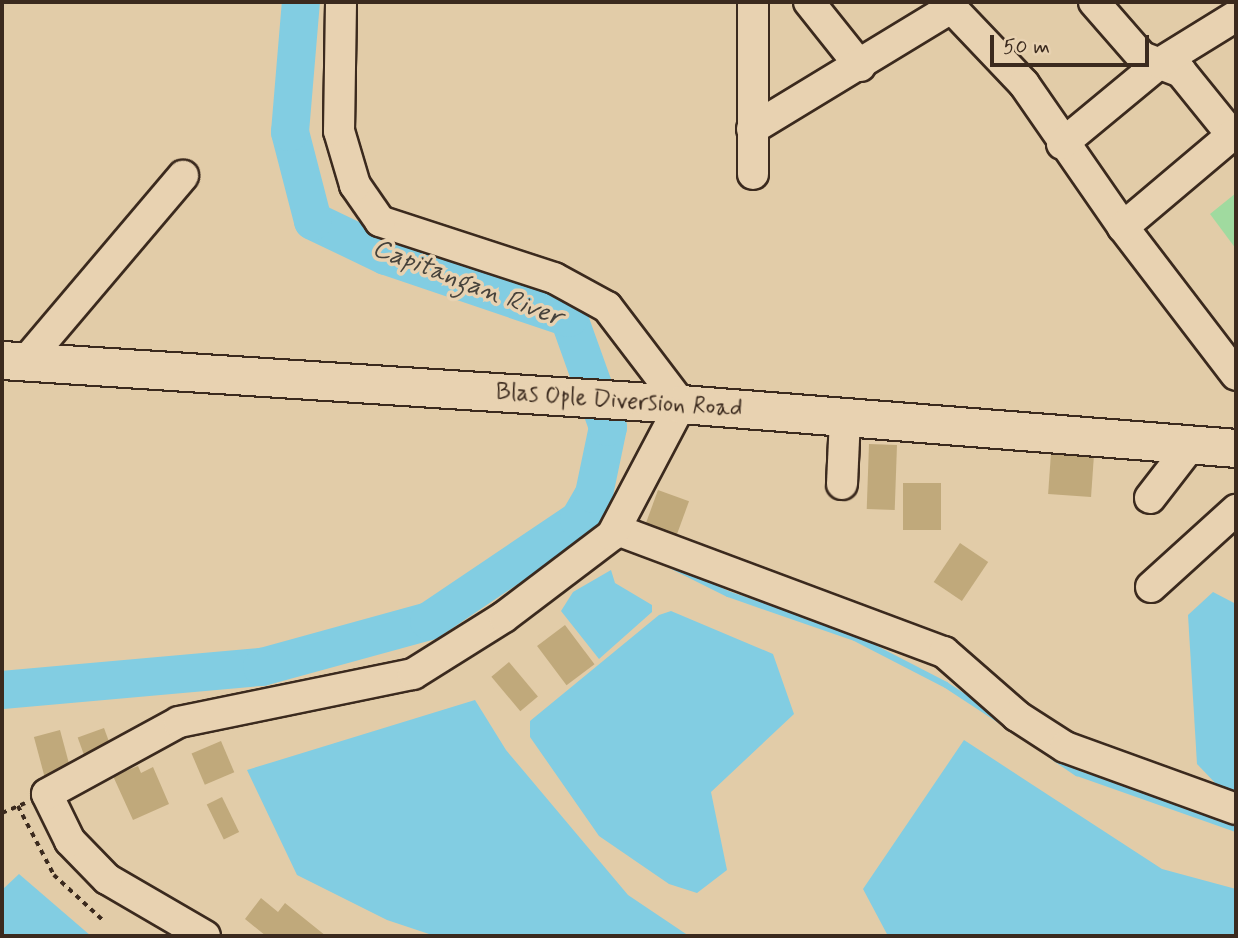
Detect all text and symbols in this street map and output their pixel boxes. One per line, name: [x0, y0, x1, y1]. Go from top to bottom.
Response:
scale bar: [993, 21, 1152, 65]
text: 50 m: [1003, 33, 1050, 61]
water label: Capitangan River: [368, 234, 566, 334]
street label: Blas Ople Diversion Road: [494, 378, 744, 424]

